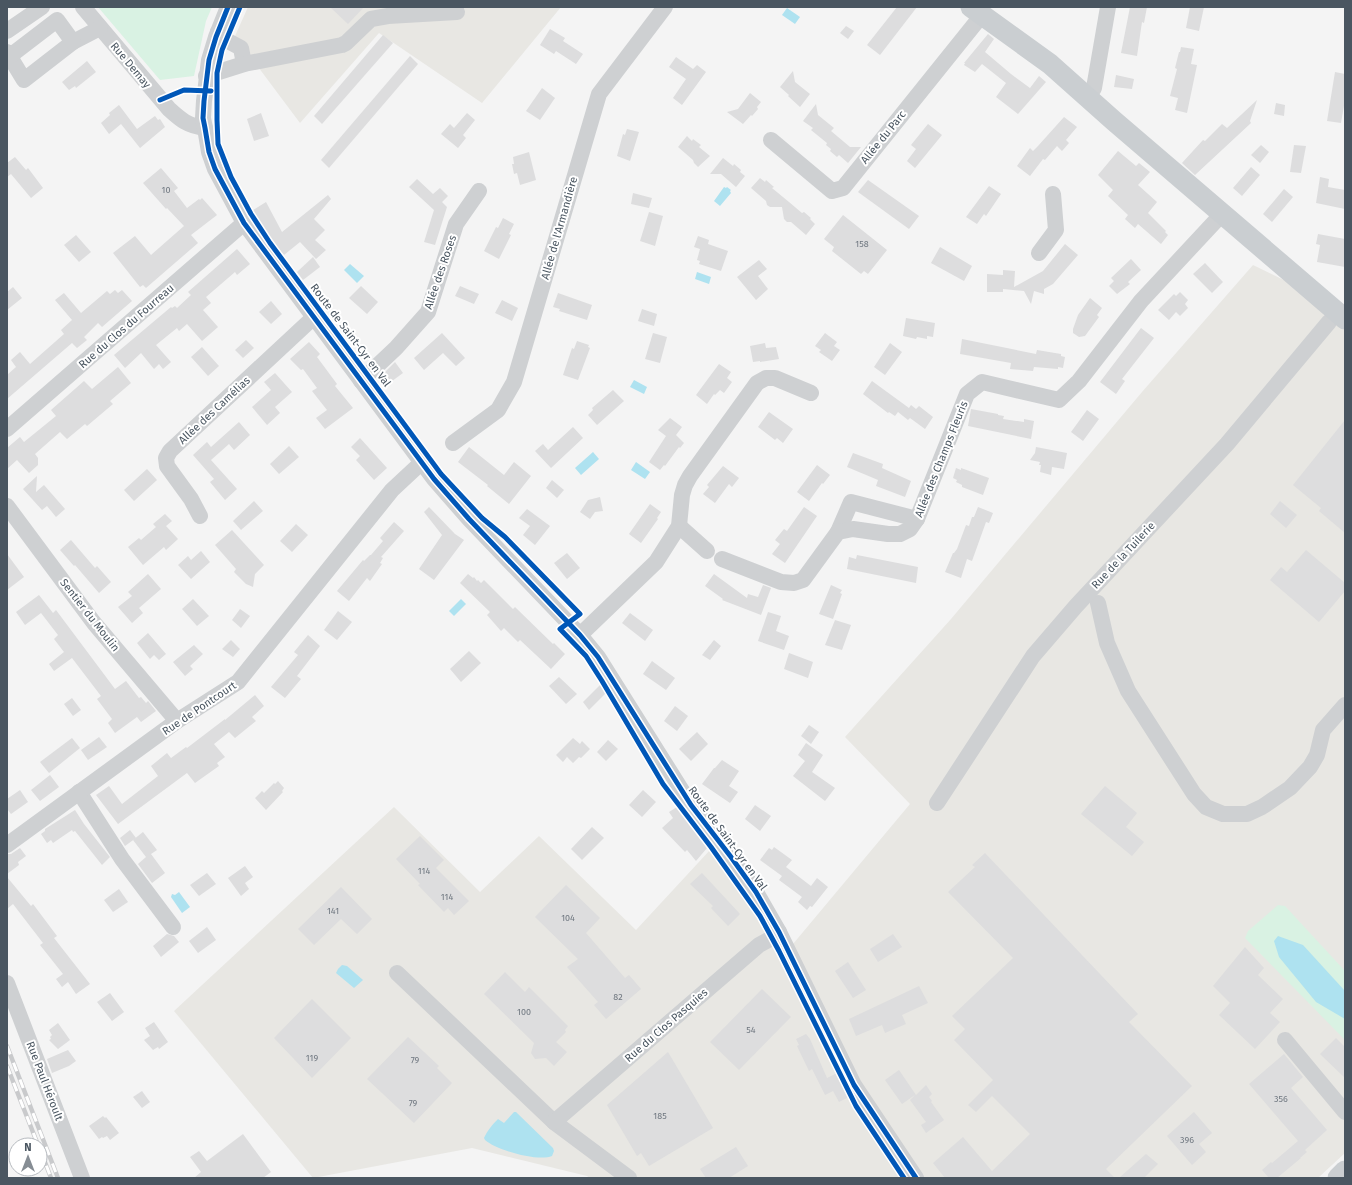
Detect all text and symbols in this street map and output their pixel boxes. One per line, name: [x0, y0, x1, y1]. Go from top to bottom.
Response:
street label: Rue Demay: [108, 40, 154, 91]
street label: Allée du Parc: [858, 108, 909, 166]
street label: Allée de l'Armandière: [539, 175, 580, 281]
house number: 10: [162, 185, 170, 195]
street label: Allée des Roses: [422, 233, 459, 311]
house number: 158: [855, 239, 869, 249]
street label: Route de Saint-Cyr en Val: [308, 281, 394, 389]
street label: Rue du Clos du Fourreau: [76, 282, 177, 371]
street label: Allée des Camélias: [176, 374, 253, 447]
street label: Allée des Champs Fleuris: [912, 399, 971, 519]
street label: Rue de la Tuilerie: [1089, 519, 1158, 592]
street label: Sentier du Moulin: [57, 576, 122, 654]
street label: Rue de Pontcourt: [160, 679, 239, 738]
street label: Route de Saint-Cyr en Val: [686, 784, 770, 893]
house number: 114: [418, 866, 430, 876]
house number: 114: [441, 892, 453, 902]
house number: 141: [327, 906, 339, 916]
house number: 104: [561, 913, 575, 923]
street label: Rue du Clos Pasquies: [622, 986, 710, 1065]
house number: 82: [613, 992, 623, 1002]
house number: 100: [517, 1007, 531, 1017]
house number: 54: [746, 1025, 756, 1035]
street label: Rue Paul Héroult: [23, 1040, 66, 1123]
house number: 119: [306, 1053, 318, 1063]
house number: 79: [411, 1055, 420, 1065]
house number: 356: [1274, 1094, 1288, 1104]
house number: 79: [409, 1098, 418, 1108]
house number: 185: [653, 1111, 667, 1121]
house number: 396: [1180, 1135, 1194, 1145]
north arrow: [8, 1137, 48, 1177]
text: N: [24, 1141, 32, 1154]

